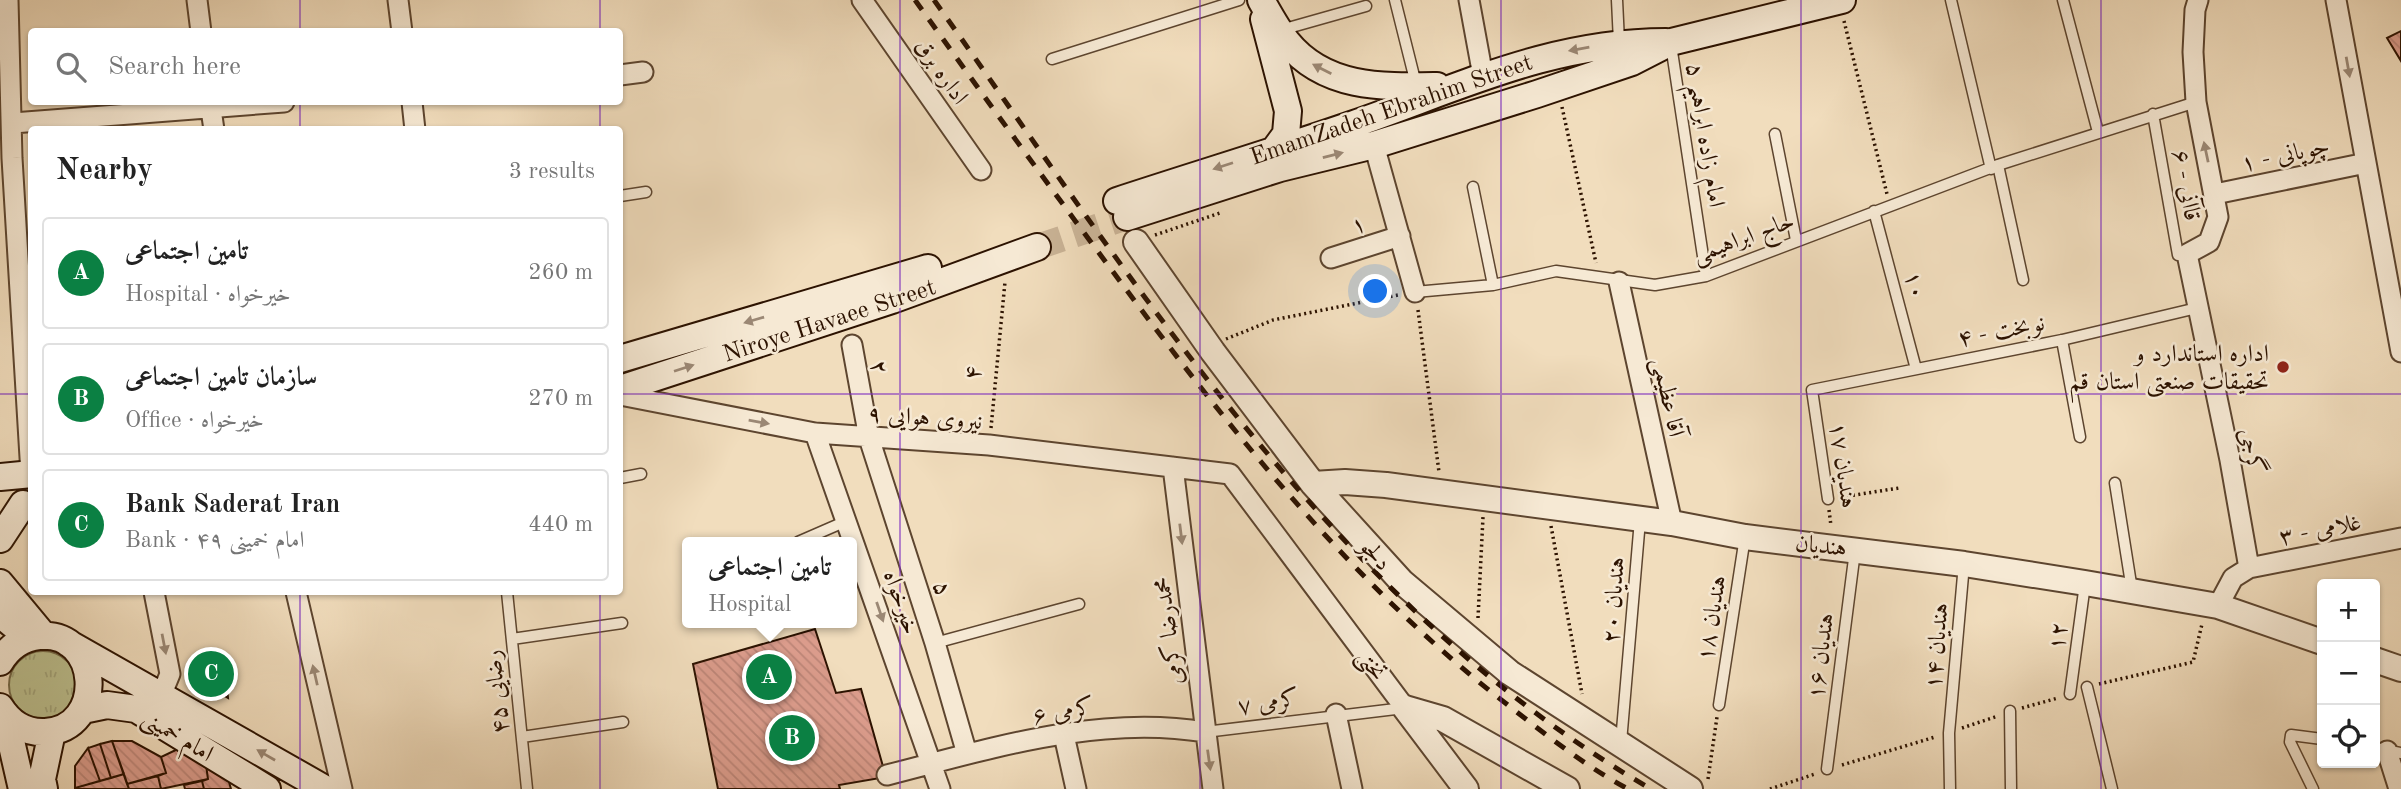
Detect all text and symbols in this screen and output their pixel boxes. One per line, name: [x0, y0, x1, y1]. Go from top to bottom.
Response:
search box: [28, 28, 623, 105]
street label: اداره برق: [909, 35, 971, 109]
one-way arrow: [1567, 44, 1589, 55]
icon: search: [52, 48, 90, 86]
street label: EmamZadeh Ebrahim Street: [1247, 51, 1536, 171]
text: Search here: [108, 54, 241, 80]
one-way arrow: [2343, 56, 2354, 78]
street label: امام زاده ابراهیم ۵: [1671, 62, 1727, 211]
one-way arrow: [1311, 64, 1331, 76]
street label: ۱ - چوپانی: [2239, 135, 2333, 180]
one-way arrow: [2201, 141, 2212, 163]
street label: ۶ - قاآنی: [2167, 147, 2207, 223]
one-way arrow: [1322, 149, 1344, 160]
text: Nearby: [56, 156, 153, 186]
text: 3 results: [509, 160, 595, 183]
one-way arrow: [1213, 161, 1234, 172]
street label: حاج ابراهیمی: [1690, 209, 1800, 275]
street label: ۱: [1348, 212, 1369, 239]
text: تامین اجتماعی: [125, 239, 248, 265]
text: A: [72, 261, 90, 284]
text: 260 m: [528, 261, 593, 284]
street label: ۱۰: [1899, 269, 1929, 302]
your location: [1358, 274, 1392, 308]
street label: Niroye Havaee Street: [720, 276, 939, 368]
text: Hospital · خیرخواه: [125, 283, 291, 306]
street label: ۴ - نوبخت: [1956, 312, 2047, 353]
one-way arrow: [743, 316, 764, 326]
place label: اداره استاندارد و تحقیقات صنعتی استان قم: [2069, 343, 2269, 403]
street label: آقا عظیمی: [1644, 355, 1692, 442]
street label: ۲: [865, 358, 891, 377]
marker: اداره استاندارد و تحقیقات صنعتی استان قم: [2275, 359, 2291, 375]
one-way arrow: [674, 362, 695, 372]
text: سازمان تامین اجتماعی: [125, 365, 317, 391]
street label: ۴: [961, 365, 987, 381]
text: B: [73, 387, 89, 410]
text: 270 m: [528, 387, 593, 410]
street label: نیروی هوایی ۹: [867, 403, 983, 436]
text: Office · خیرخواه: [125, 409, 264, 432]
one-way arrow: [748, 417, 770, 428]
street label: هندیان ۱۷: [1823, 421, 1860, 510]
street label: گرجی: [2232, 425, 2272, 477]
text: Bank Saderat Iran: [125, 492, 340, 518]
street label: ۳ - غلامی: [2277, 511, 2363, 551]
text: C: [73, 513, 89, 536]
text: 440 m: [528, 513, 593, 536]
one-way arrow: [1176, 524, 1187, 546]
text: Bank · امام خمینی ۴۹: [125, 529, 305, 552]
street label: هندیان: [1794, 532, 1848, 563]
street label: دلجو: [1352, 533, 1395, 577]
popup: [682, 537, 857, 628]
text: تامین اجتماعی: [708, 555, 831, 581]
street label: هندیان ۲۰: [1600, 556, 1631, 644]
street label: خیرخواه: [877, 568, 922, 638]
street label: هندیان ۱۸: [1694, 574, 1733, 663]
street label: محمدرضا کرمی: [1148, 575, 1189, 686]
street label: ۵: [928, 578, 955, 599]
map controls: [2317, 579, 2380, 768]
button: +: [2317, 579, 2380, 642]
text: Hospital: [708, 593, 791, 616]
one-way arrow: [875, 601, 886, 622]
street label: هندیان ۱۴: [1922, 602, 1955, 690]
street label: هندیان ۱۶: [1805, 612, 1840, 701]
street label: ۱۲: [2045, 621, 2073, 652]
one-way arrow: [159, 633, 170, 655]
button: −: [2317, 642, 2380, 705]
street label: تختی: [1349, 644, 1391, 687]
pin: C: [188, 648, 234, 700]
street label: رضایی ۴۵: [482, 649, 515, 735]
pin: A: [746, 651, 792, 703]
one-way arrow: [309, 664, 320, 686]
street label: کرمی ۷: [1236, 685, 1301, 721]
street label: کرمی ۶: [1031, 693, 1096, 731]
button: locate: [2317, 705, 2380, 768]
street label: امام خمینی: [134, 706, 217, 773]
pin: B: [769, 712, 815, 764]
one-way arrow: [256, 749, 275, 761]
one-way arrow: [1203, 749, 1214, 771]

